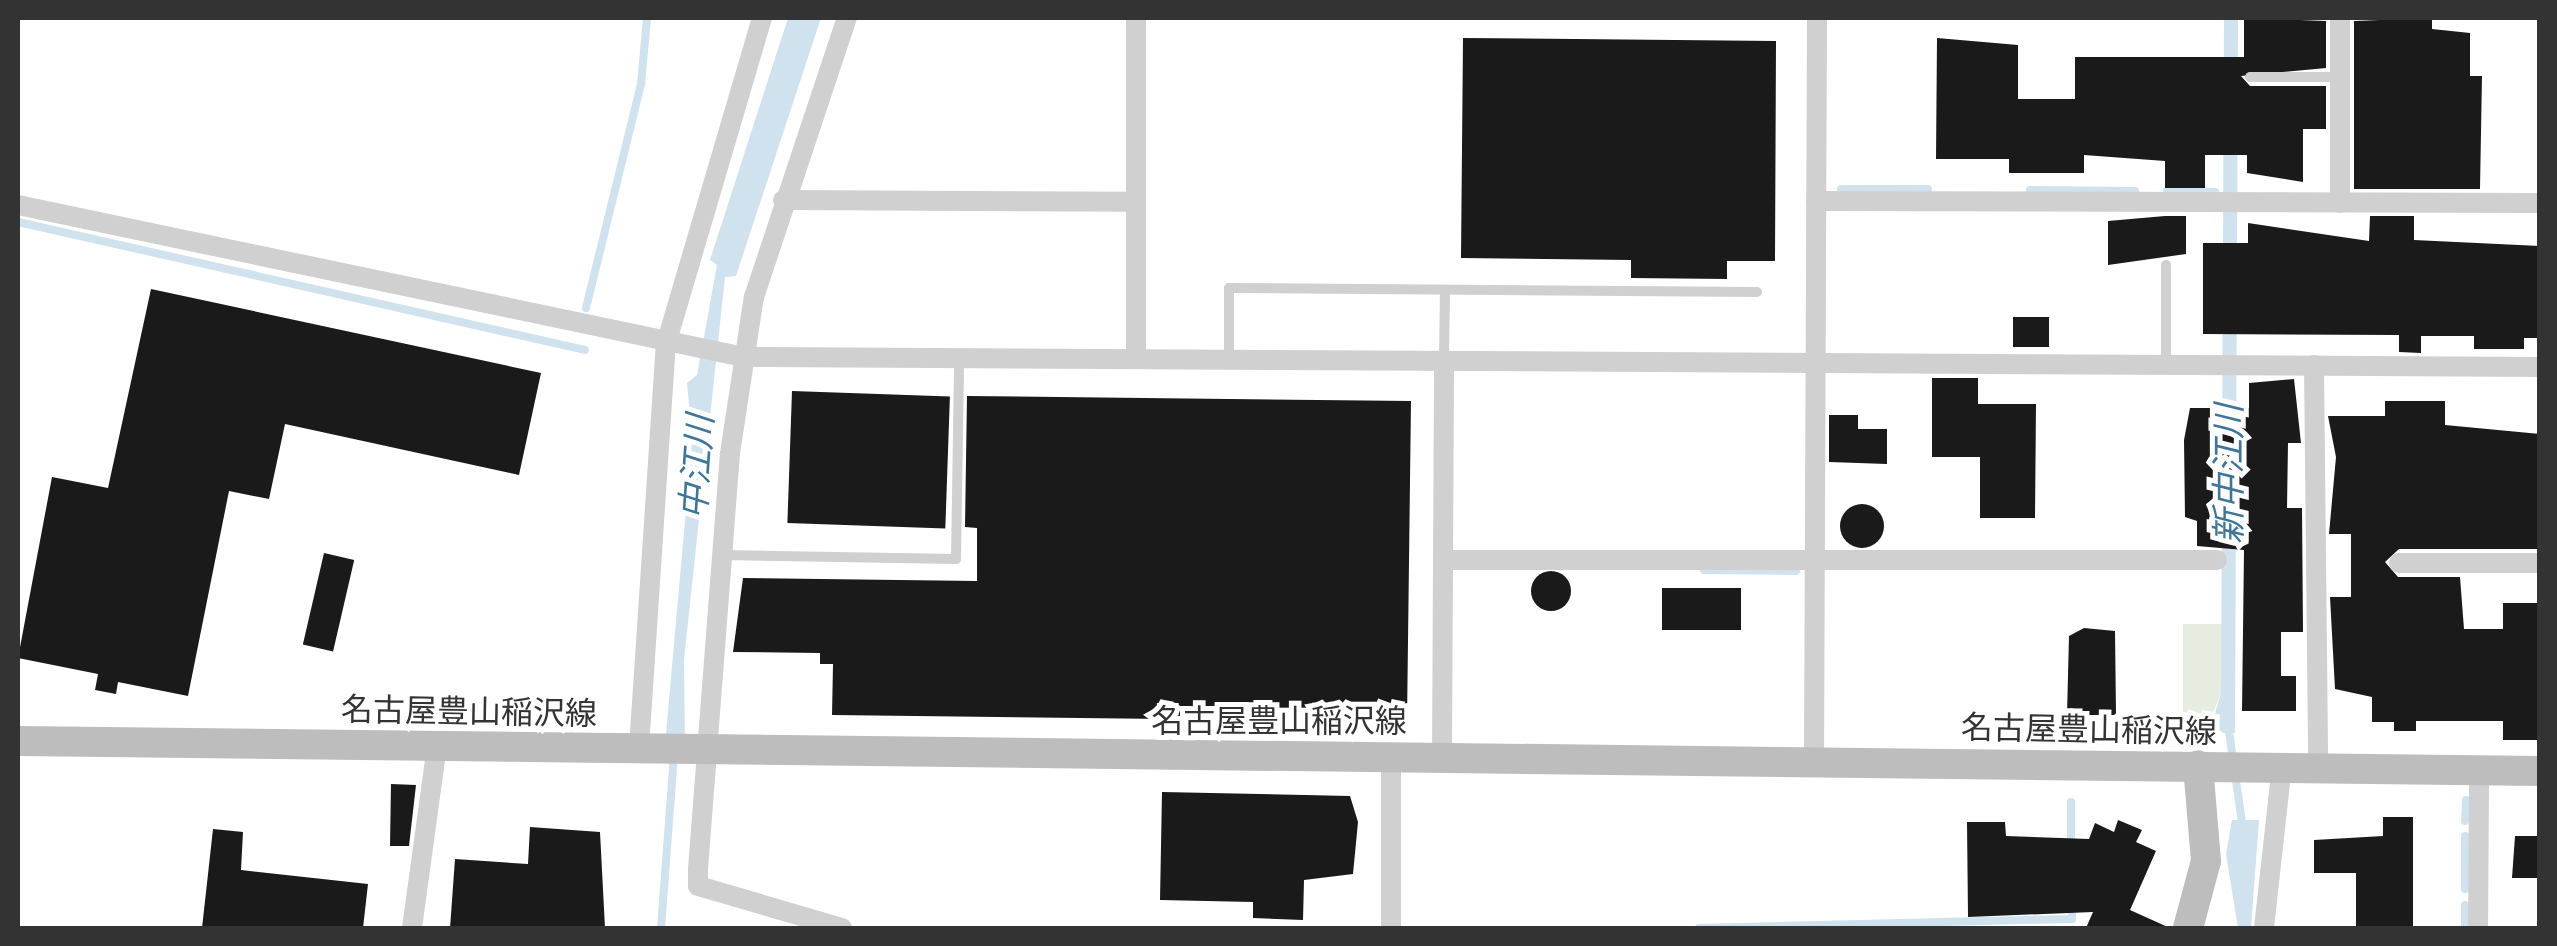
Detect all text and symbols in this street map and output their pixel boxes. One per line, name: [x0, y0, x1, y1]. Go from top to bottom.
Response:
water label: 新中江川: [2207, 404, 2249, 544]
water label: 中江川: [671, 413, 721, 521]
street label: 名古屋豊山稲沢線: [341, 690, 597, 732]
street label: 名古屋豊山稲沢線: [1151, 701, 1407, 739]
street label: 名古屋豊山稲沢線: [1961, 708, 2217, 750]

